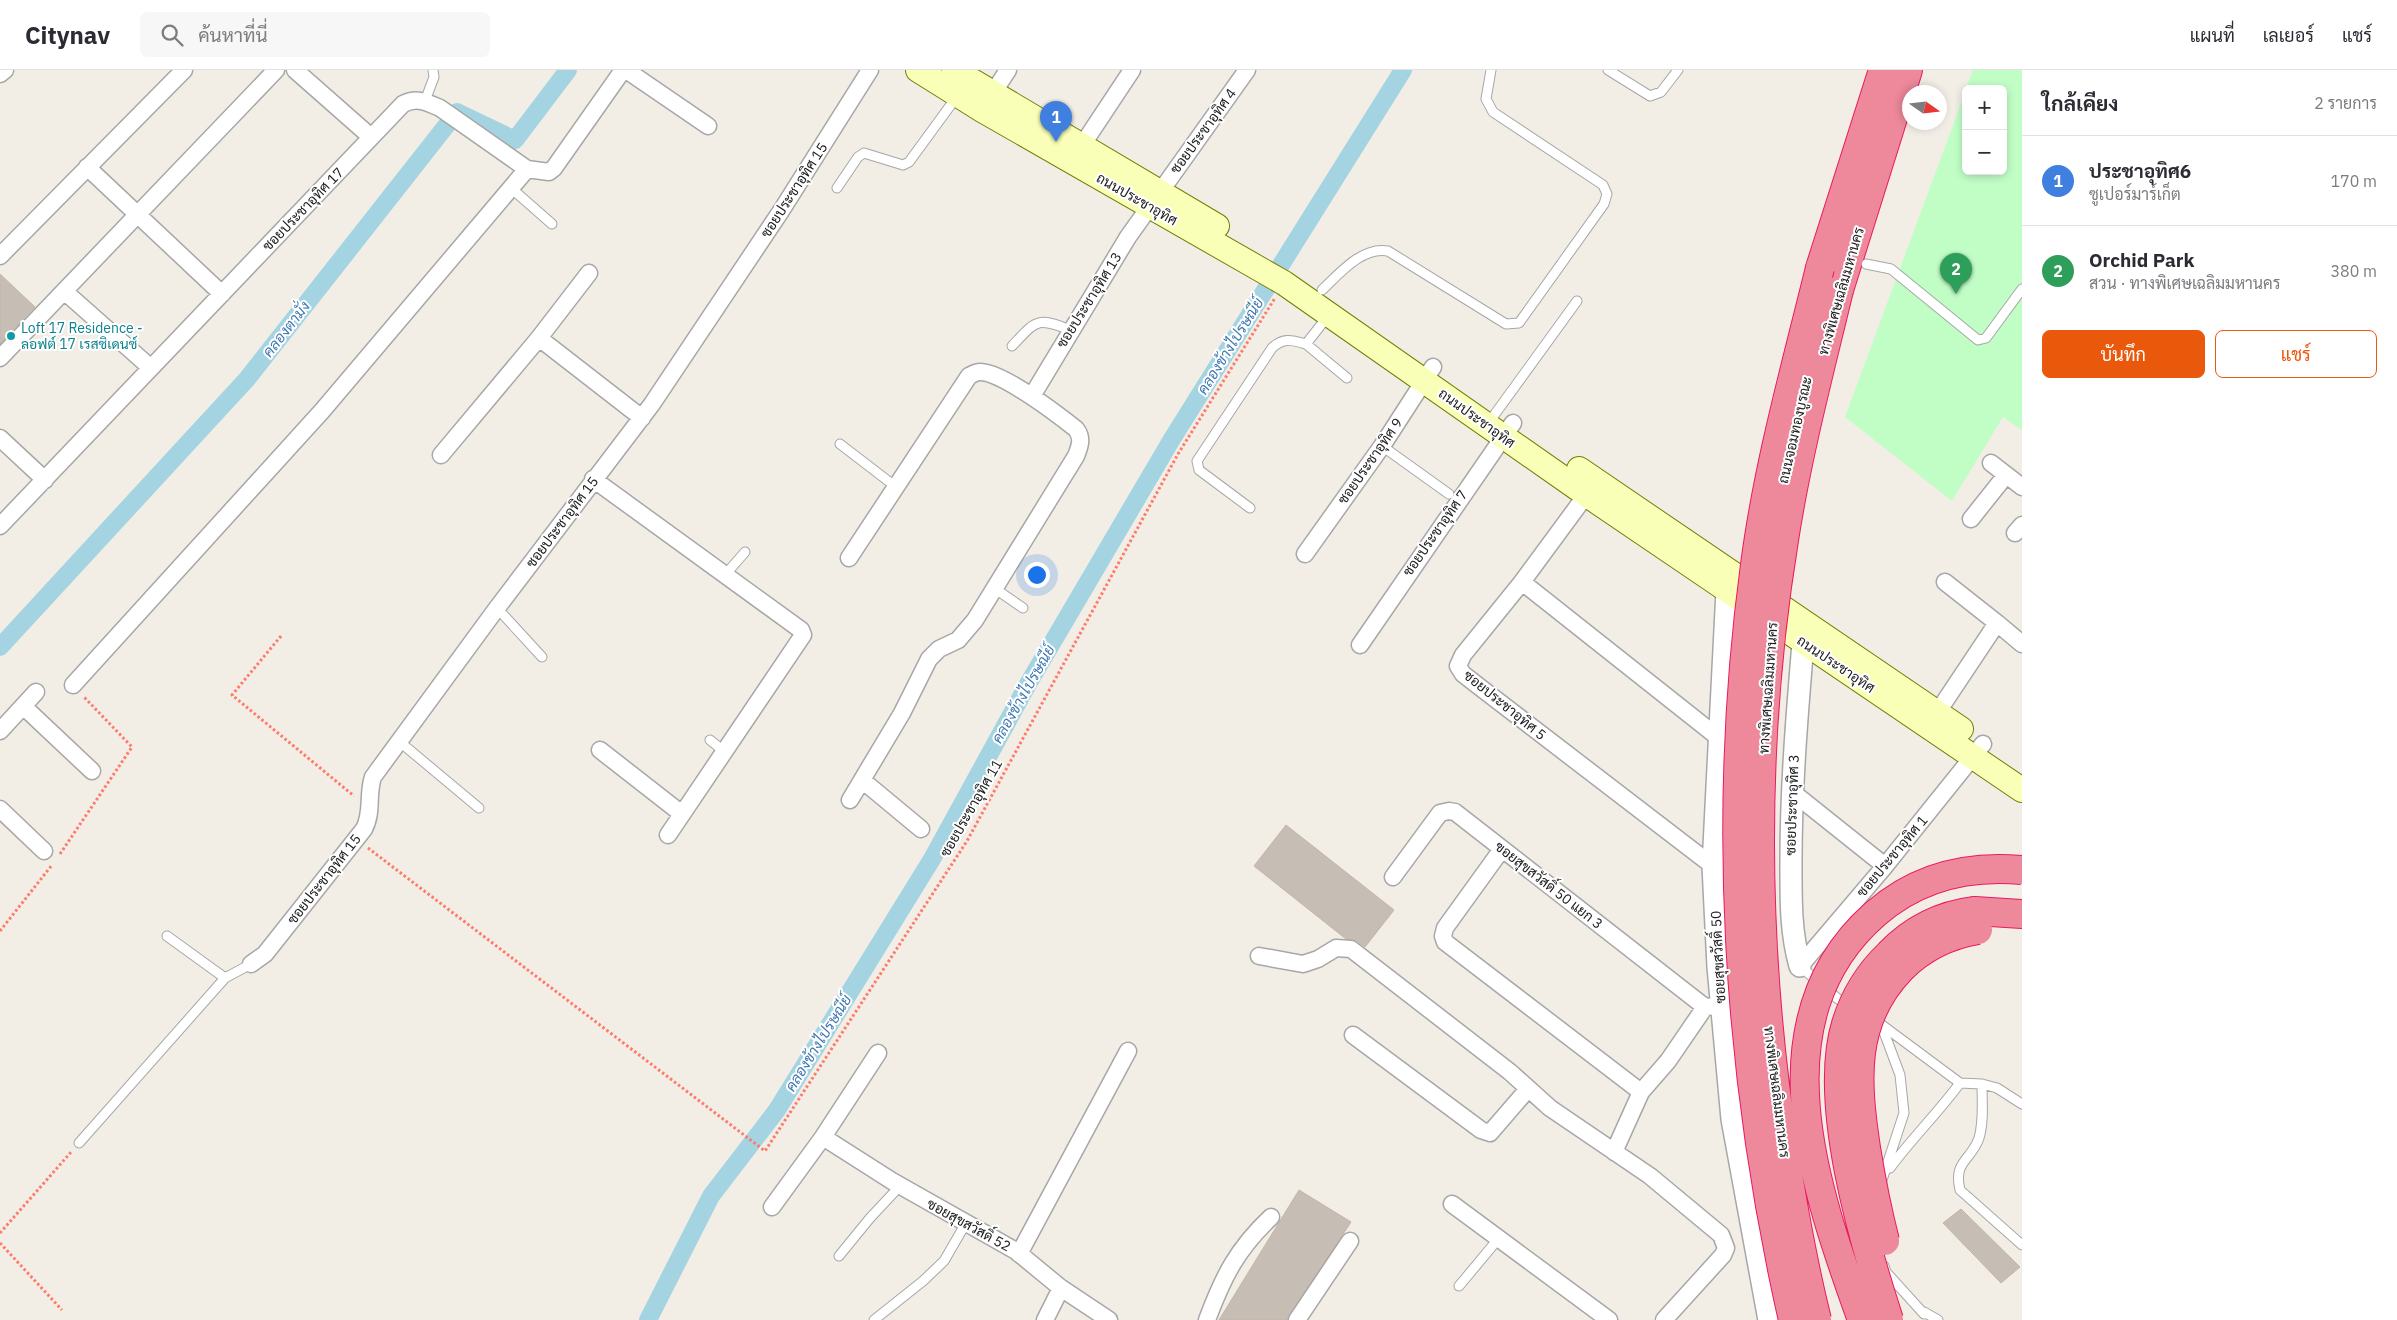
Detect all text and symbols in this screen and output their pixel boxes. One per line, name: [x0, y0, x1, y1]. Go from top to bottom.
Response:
search box: [140, 12, 490, 57]
text: Citynav: [25, 19, 110, 51]
icon: search: [158, 21, 186, 49]
text: ค้นหาที่นี่: [198, 23, 268, 47]
text: แผนที่: [2190, 24, 2235, 47]
text: เลเยอร์: [2263, 24, 2314, 47]
text: แชร์: [2342, 24, 2372, 47]
street label: ซอยประชาอุทิศ 4: [1166, 85, 1241, 178]
north arrow: [1902, 85, 1947, 130]
map controls: [1962, 85, 2007, 175]
button: +: [1962, 85, 2007, 130]
text: ใกล้เคียง: [2042, 89, 2118, 117]
text: 2 รายการ: [2314, 93, 2377, 113]
pin: 1: [1040, 101, 1072, 142]
button: −: [1962, 130, 2007, 175]
street label: ซอยประชาอุทิศ 15: [757, 139, 832, 241]
text: ประชาอุทิศ6: [2089, 159, 2191, 183]
street label: ซอยประชาอุทิศ 17: [258, 163, 348, 255]
street label: ถนนประชาอุทิศ: [1093, 169, 1181, 230]
text: 1: [2053, 171, 2063, 191]
text: 170 m: [2330, 171, 2377, 191]
text: ซูเปอร์มาร์เก็ต: [2089, 184, 2181, 204]
street label: ทางพิเศษเฉลิมมหานคร: [1814, 225, 1868, 357]
text: Orchid Park: [2089, 248, 2194, 272]
street label: ซอยประชาอุทิศ 13: [1052, 249, 1126, 352]
pin: 2: [1940, 253, 1972, 294]
text: 2: [2053, 261, 2063, 281]
text: 380 m: [2330, 261, 2377, 281]
text: สวน · ทางพิเศษเฉลิมมหานคร: [2089, 273, 2280, 293]
water label: คลองข้างไปรษณีย์: [1193, 292, 1268, 398]
water label: คลองตามั่ง: [255, 294, 314, 361]
place label: Loft 17 Residence - ลอฟต์ 17 เรสซิเดนซ์: [21, 319, 143, 353]
marker: Loft 17 Residence - ลอฟต์ 17 เรสซิเดนซ์: [5, 330, 17, 342]
button: บันทึก: [2042, 330, 2205, 378]
button: แชร์: [2215, 330, 2377, 378]
street label: ถนนจอมทองบูรณะ: [1774, 375, 1817, 485]
street label: ถนนประชาอุทิศ: [1435, 384, 1519, 453]
street label: ซอยประชาอุทิศ 9: [1334, 414, 1407, 508]
street label: ซอยประชาอุทิศ 15: [522, 473, 603, 572]
street label: ซอยประชาอุทิศ 7: [1399, 486, 1472, 580]
your location: [1024, 562, 1050, 588]
street label: ทางพิเศษเฉลิมมหานคร: [1754, 621, 1782, 755]
street label: ถนนประชาอุทิศ: [1793, 631, 1879, 698]
water label: คลองข้างไปรษณีย์: [987, 640, 1060, 747]
street label: ซอยประชาอุทิศ 5: [1459, 666, 1550, 745]
street label: ซอยประชาอุทิศ 3: [1781, 754, 1804, 856]
street label: ซอยประชาอุทิศ 11: [936, 756, 1007, 860]
street label: ซอยประชาอุทิศ 1: [1853, 811, 1932, 901]
street label: ซอยประชาอุทิศ 15: [283, 830, 366, 928]
street label: ฃอยสุขสวัสดิ์ 50 แยก 3: [1491, 835, 1609, 934]
street label: ซอยสุขสวัสดิ์ 50: [1703, 910, 1730, 1004]
water label: คลองข้างไปรษณีย์: [781, 989, 856, 1095]
street label: ทางพิเศษเฉลิมมหานคร: [1760, 1025, 1794, 1159]
street label: ซอยสุขสวัสดิ์ 52: [923, 1192, 1016, 1256]

